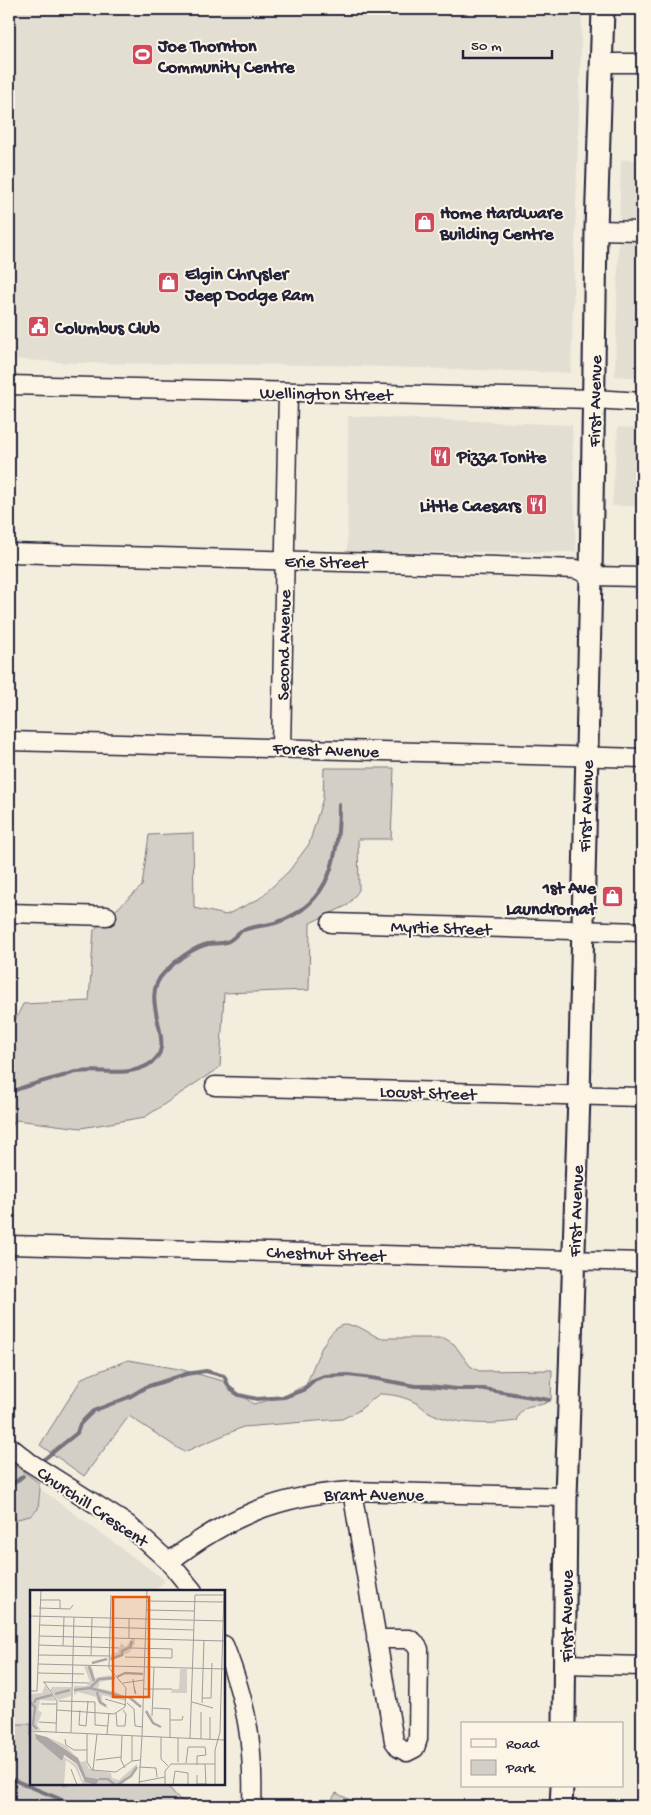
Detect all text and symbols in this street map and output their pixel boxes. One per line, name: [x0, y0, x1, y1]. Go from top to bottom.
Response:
scale bar: [463, 28, 552, 60]
place label: Joe Thornton Community Centre: [157, 37, 295, 79]
text: 50 m: [471, 38, 502, 56]
sports icon: Joe Thornton Community Centre: [130, 43, 154, 67]
place label: Home Hardware Building Centre: [439, 204, 563, 246]
shop icon: Home Hardware Building Centre: [412, 210, 436, 234]
place label: Elgin Chrysler Jeep Dodge Ram: [184, 265, 314, 307]
shop icon: Elgin Chrysler Jeep Dodge Ram: [157, 271, 181, 295]
public building icon: Columbus Club: [27, 315, 51, 339]
place label: Columbus Club: [54, 319, 160, 340]
street label: First Avenue: [585, 354, 608, 448]
street label: Wellington Street: [259, 384, 394, 407]
restaurant icon: Pizza Tonite: [429, 444, 453, 468]
place label: Pizza Tonite: [456, 448, 547, 469]
restaurant icon: Little Caesars: [525, 493, 549, 517]
place label: Little Caesars: [420, 497, 522, 518]
street label: Erie Street: [284, 552, 369, 575]
street label: Second Avenue: [274, 589, 297, 701]
street label: Forest Avenue: [271, 739, 380, 764]
street label: First Avenue: [575, 759, 600, 853]
place label: 1st Ave Laundromat: [506, 879, 598, 921]
shop icon: 1st Ave Laundromat: [600, 885, 624, 909]
street label: Myrtie Street: [390, 917, 493, 942]
street label: Locust Street: [379, 1082, 478, 1107]
street label: First Avenue: [565, 1164, 590, 1258]
street label: Chestnut Street: [266, 1243, 388, 1268]
street label: Churchill Crescent: [32, 1463, 153, 1554]
street label: Brant Avenue: [323, 1486, 425, 1507]
street label: First Avenue: [558, 1569, 579, 1663]
inset map: [30, 1590, 225, 1785]
legend: [461, 1722, 624, 1788]
text: Road: [506, 1736, 540, 1754]
text: Park: [505, 1760, 536, 1778]

